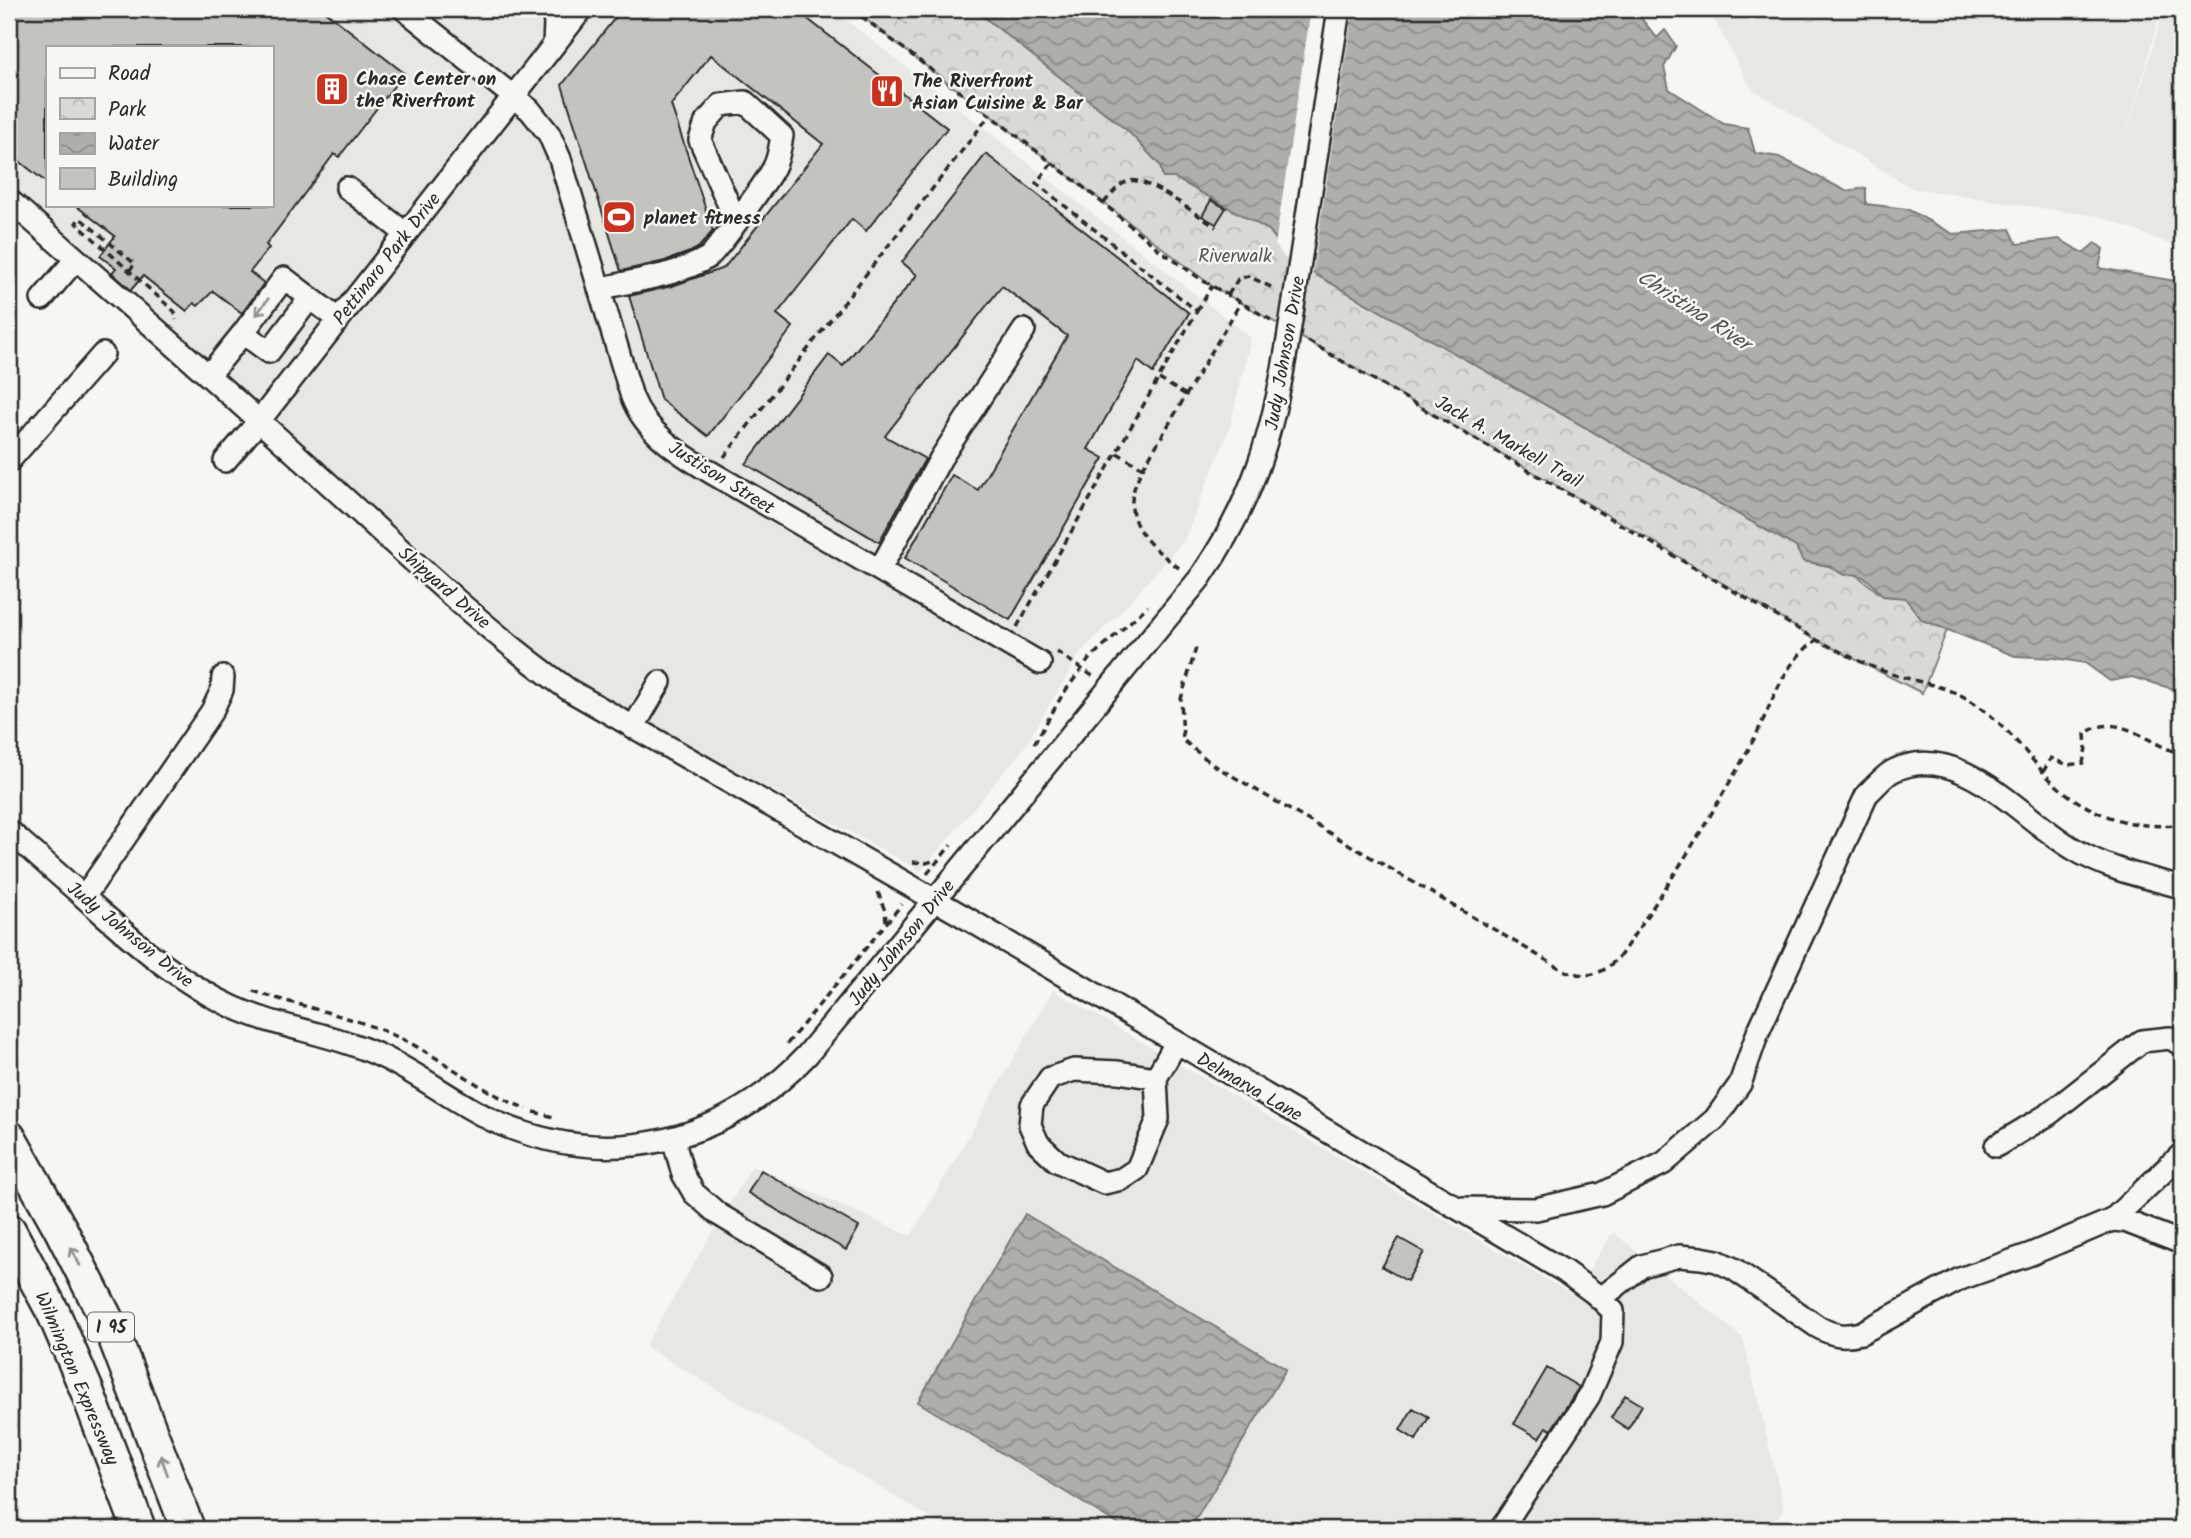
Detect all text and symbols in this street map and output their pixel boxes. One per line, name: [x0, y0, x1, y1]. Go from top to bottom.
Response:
legend: [46, 46, 273, 206]
text: Road: [108, 58, 151, 91]
place label: Chase Center on the Riverfront: [356, 65, 496, 117]
place label: The Riverfront Asian Cuisine & Bar: [912, 67, 1084, 119]
building icon: Chase Center on the Riverfront: [313, 70, 351, 108]
restaurant icon: The Riverfront Asian Cuisine & Bar: [868, 72, 906, 110]
text: Park: [108, 94, 146, 127]
text: Water: [108, 128, 160, 161]
text: Building: [108, 164, 178, 197]
street label: Pettinaro Park Drive: [326, 186, 449, 332]
sports icon: planet fitness: [600, 198, 638, 236]
place label: planet fitness: [643, 204, 761, 234]
park label: Riverwalk: [1198, 242, 1272, 272]
water label: Christina River: [1630, 262, 1760, 363]
street label: Judy Johnson Drive: [1258, 274, 1314, 433]
one-way arrow: [255, 297, 270, 316]
street label: Jack A. Markell Trail: [1429, 388, 1587, 497]
street label: Justison Street: [662, 434, 781, 524]
street label: Shipyard Drive: [391, 540, 497, 638]
street label: Judy Johnson Drive: [842, 873, 964, 1013]
street label: Judy Johnson Drive: [60, 875, 200, 997]
street label: Delmarva Lane: [1190, 1045, 1308, 1131]
one-way arrow: [68, 1246, 81, 1267]
street label: Wilmington Expressway: [26, 1287, 127, 1471]
road number: I 95: [88, 1312, 134, 1342]
one-way arrow: [157, 1455, 170, 1477]

